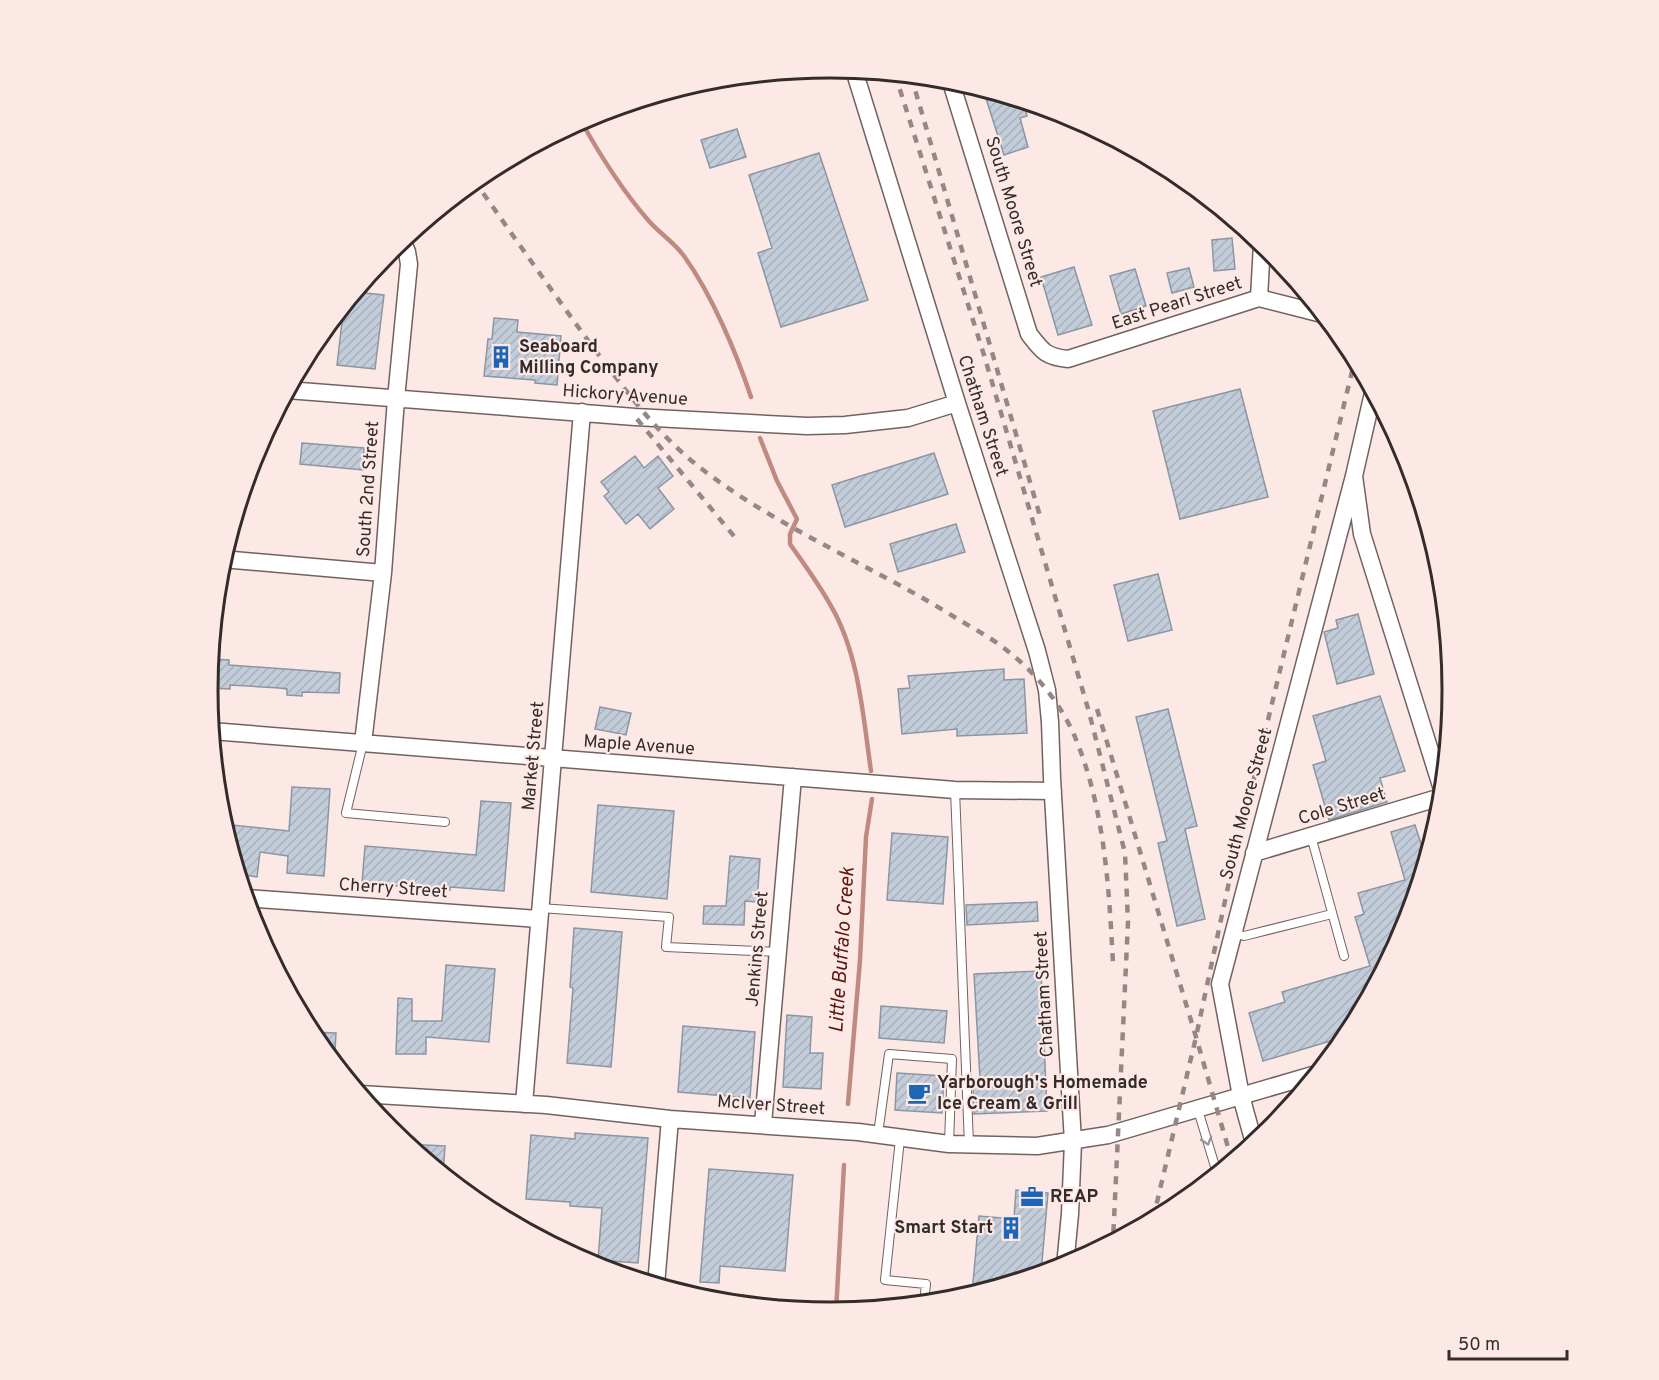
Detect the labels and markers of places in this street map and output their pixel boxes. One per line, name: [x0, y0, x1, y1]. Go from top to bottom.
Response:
place label: Seaboard Milling Company: [519, 336, 659, 380]
building icon: Seaboard Milling Company: [488, 344, 514, 370]
place label: Yarborough's Homemade Ice Cream & Grill: [937, 1072, 1148, 1116]
cafe icon: Yarborough's Homemade Ice Cream & Grill: [906, 1080, 932, 1106]
office icon: REAP: [1019, 1184, 1045, 1210]
place label: REAP: [1050, 1186, 1099, 1209]
building icon: Smart Start: [998, 1215, 1024, 1241]
place label: Smart Start: [894, 1217, 993, 1240]

